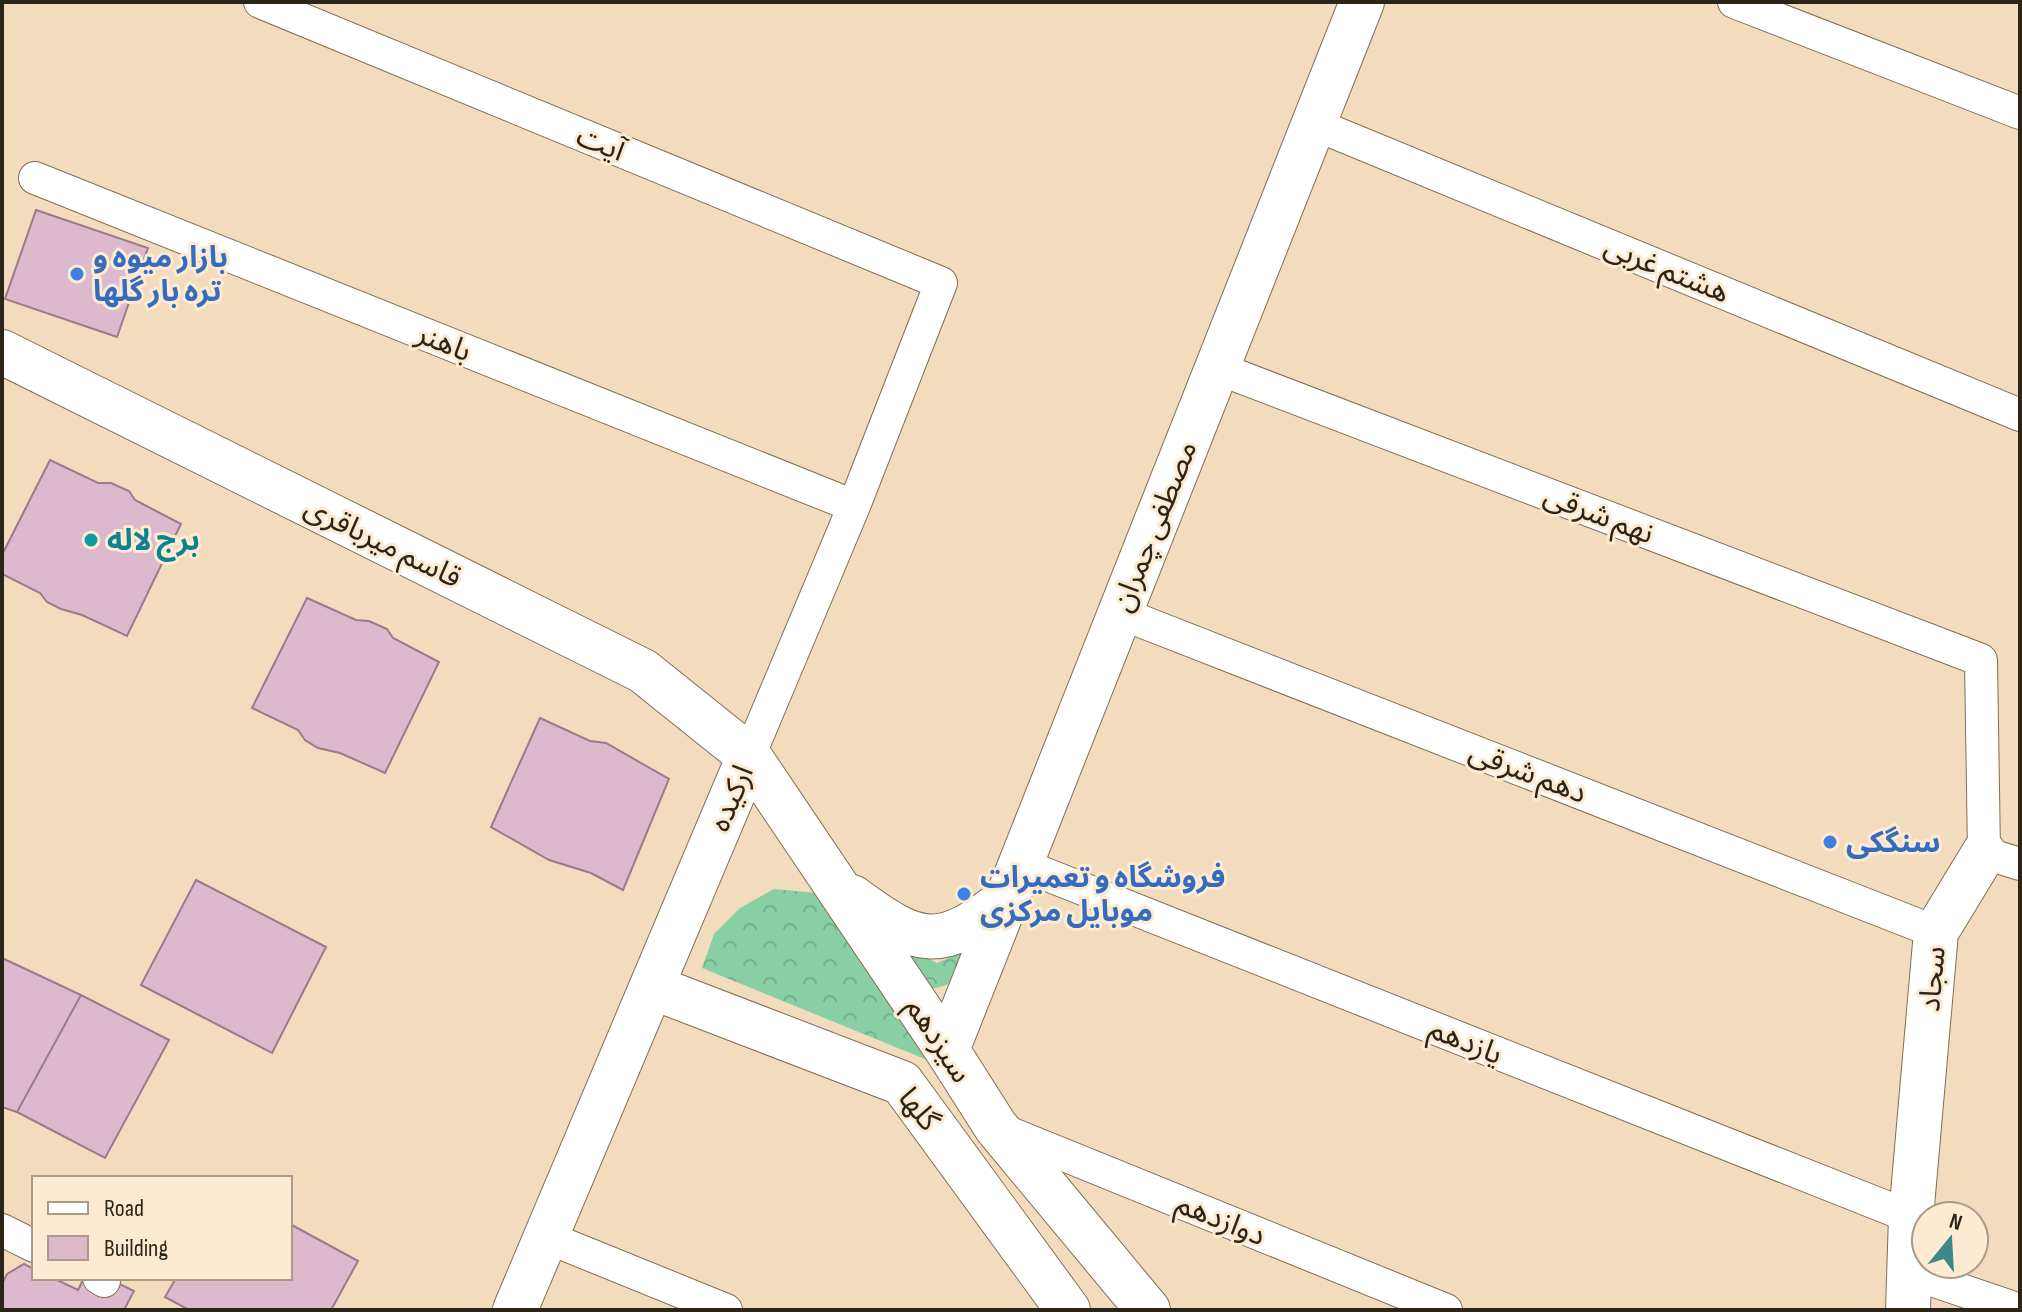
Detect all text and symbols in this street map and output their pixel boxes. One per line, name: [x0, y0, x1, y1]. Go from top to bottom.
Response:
street label: آیت: [571, 118, 631, 170]
street label: هشتم غربی: [1597, 229, 1734, 315]
place label: بازار میوه و تره بار گلها: [93, 240, 228, 310]
marker: بازار میوه و تره بار گلها: [68, 265, 86, 283]
street label: باهنر: [410, 315, 476, 370]
street label: مصطفی چمران: [1104, 436, 1206, 617]
street label: نهم شرقی: [1537, 478, 1659, 556]
street label: قاسم میرباقری: [296, 489, 467, 600]
place label: برج لاله: [107, 523, 200, 562]
marker: برج لاله: [82, 531, 100, 549]
street label: دهم شرقی: [1462, 734, 1592, 816]
street label: ارکیده: [702, 760, 762, 837]
place label: سنگکی: [1846, 825, 1941, 861]
marker: سنگکی: [1821, 833, 1839, 851]
place label: فروشگاه و تعمیرات موبایل مرکزی: [980, 860, 1225, 930]
marker: فروشگاه و تعمیرات موبایل مرکزی: [955, 885, 973, 903]
street label: سجاد: [1912, 945, 1954, 1013]
street label: سیزدهم: [894, 991, 979, 1092]
street label: یازدهم: [1422, 1011, 1508, 1077]
street label: گلها: [890, 1081, 947, 1139]
legend: [32, 1176, 292, 1280]
street label: دوازدهم: [1169, 1186, 1271, 1258]
text: Road: [104, 1194, 144, 1223]
north arrow: [1910, 1200, 1990, 1280]
text: N: [1946, 1208, 1965, 1237]
text: Building: [104, 1234, 168, 1263]

